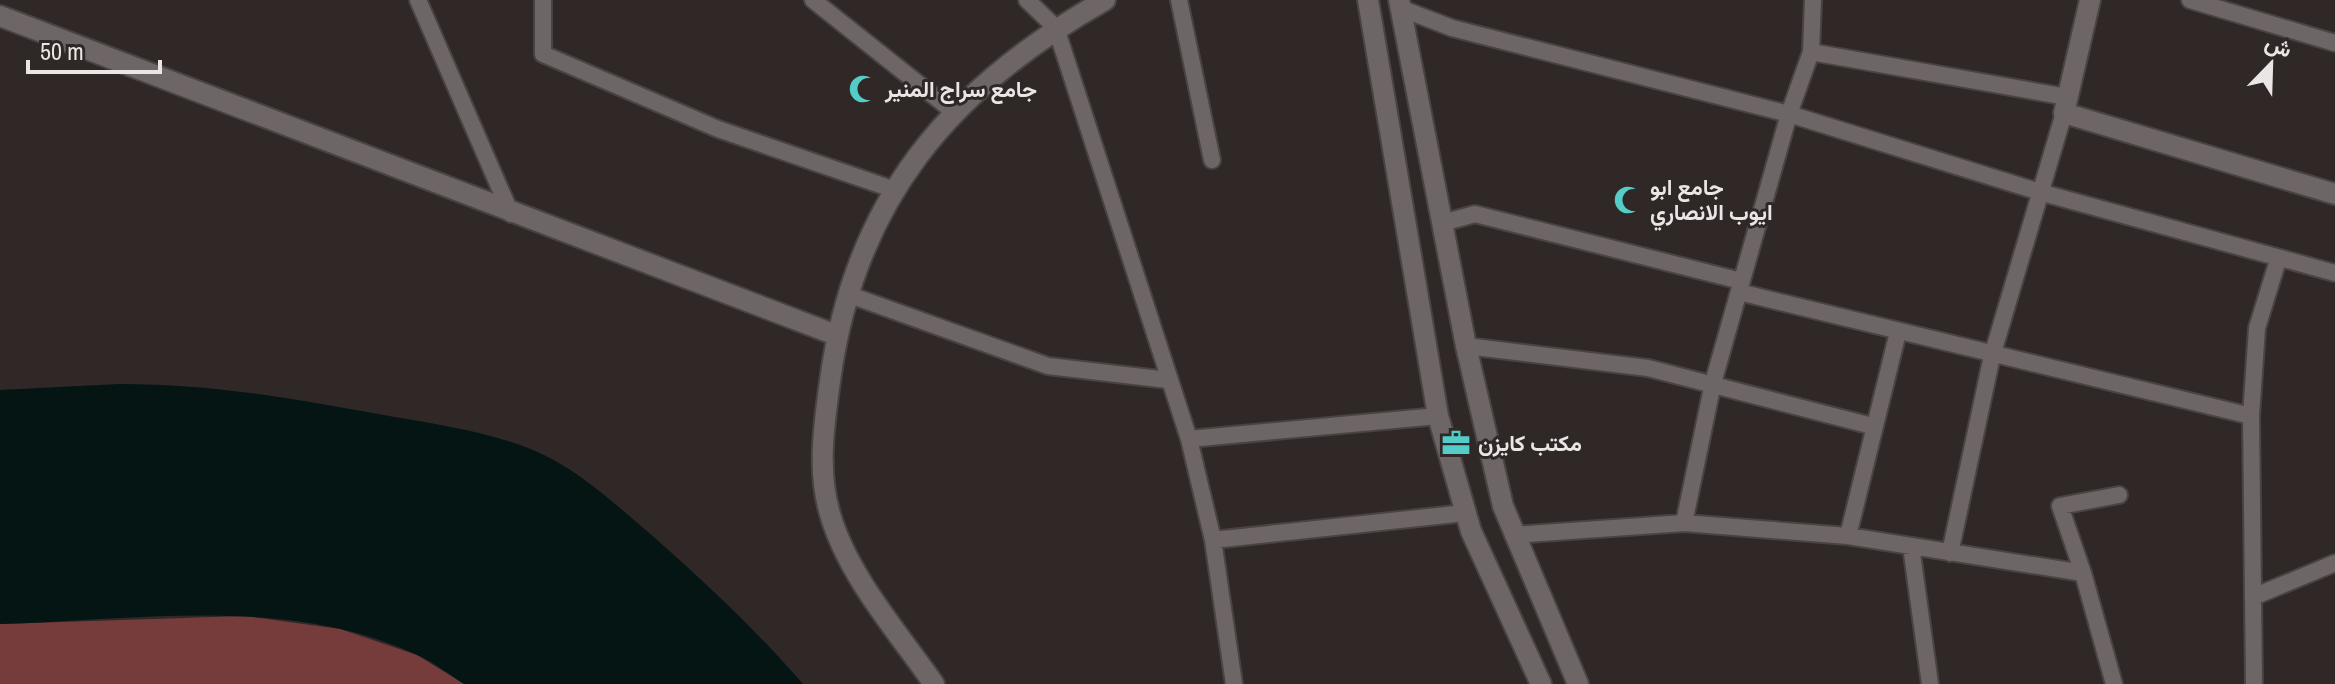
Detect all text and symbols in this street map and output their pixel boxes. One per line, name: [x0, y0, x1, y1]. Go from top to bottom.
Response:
scale bar: [28, 24, 160, 74]
north arrow: [2231, 24, 2311, 104]
text: ش: [2261, 27, 2297, 65]
text: 50 m: [40, 35, 84, 67]
mosque icon: جامع سراج المنير: [848, 74, 878, 104]
place label: جامع سراج المنير: [884, 74, 1037, 104]
place label: جامع ابو ايوب الانصاري: [1650, 172, 1773, 231]
mosque icon: جامع ابو ايوب الانصاري: [1613, 185, 1643, 215]
office icon: مكتب كايزن: [1441, 428, 1471, 458]
place label: مكتب كايزن: [1478, 428, 1582, 458]

